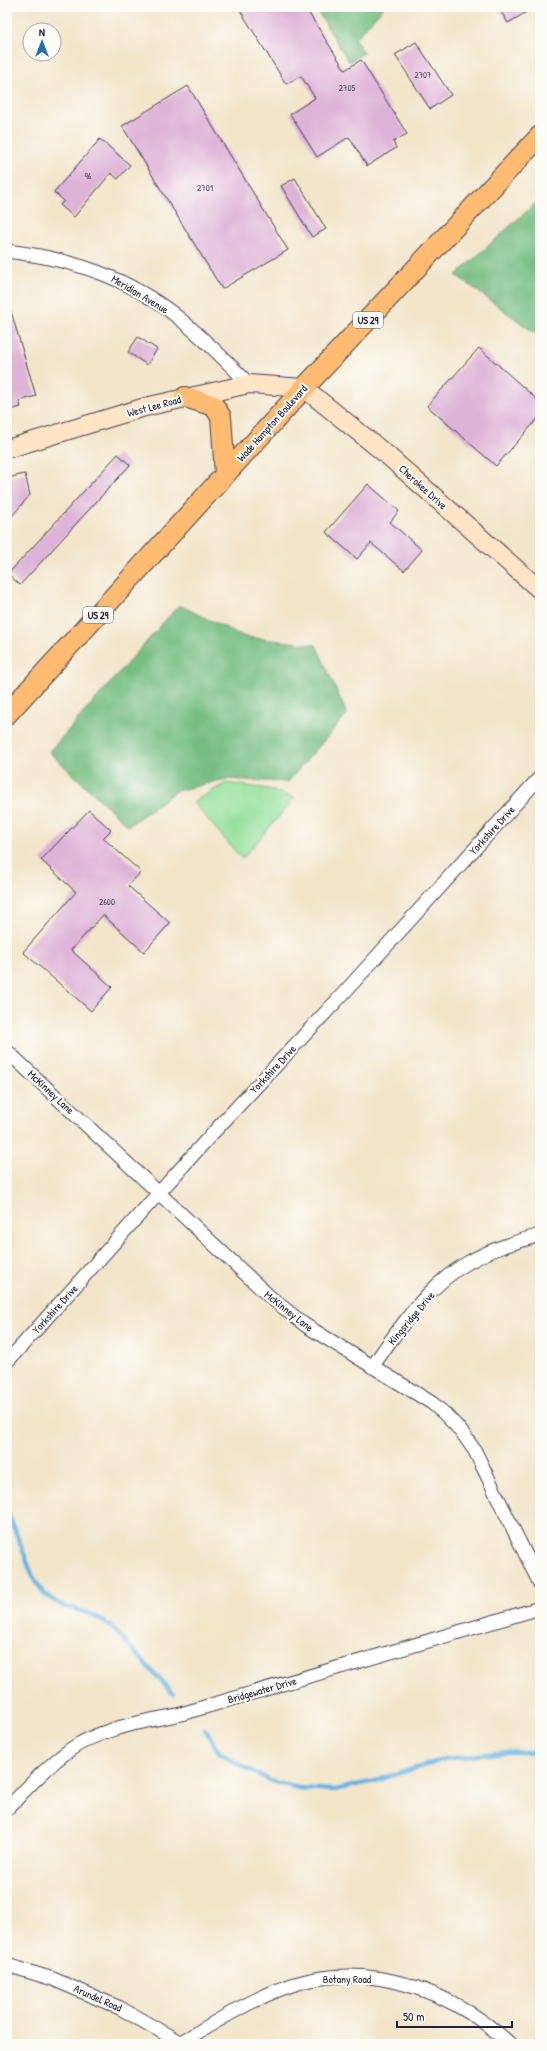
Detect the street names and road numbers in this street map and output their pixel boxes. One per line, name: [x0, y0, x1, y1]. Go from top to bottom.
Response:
street label: Meridian Avenue: [109, 271, 172, 317]
road number: US 29: [353, 312, 383, 328]
street label: Wade Hampton Boulevard: [234, 381, 311, 464]
street label: West Lee Road: [126, 392, 183, 420]
street label: Cherokee Drive: [396, 462, 451, 513]
road number: US 29: [83, 607, 113, 623]
street label: Yorkshire Drive: [466, 802, 518, 857]
street label: Yorkshire Drive: [247, 1041, 299, 1096]
street label: McKinney Lane: [25, 1067, 78, 1117]
street label: Yorkshire Drive: [29, 1281, 81, 1336]
street label: McKinney Lane: [262, 1288, 317, 1335]
street label: Kingsridge Drive: [384, 1288, 438, 1348]
street label: Bridgewater Drive: [226, 1673, 299, 1706]
street label: Botany Road: [323, 1972, 372, 1986]
street label: Arundel Road: [72, 1981, 125, 2015]

